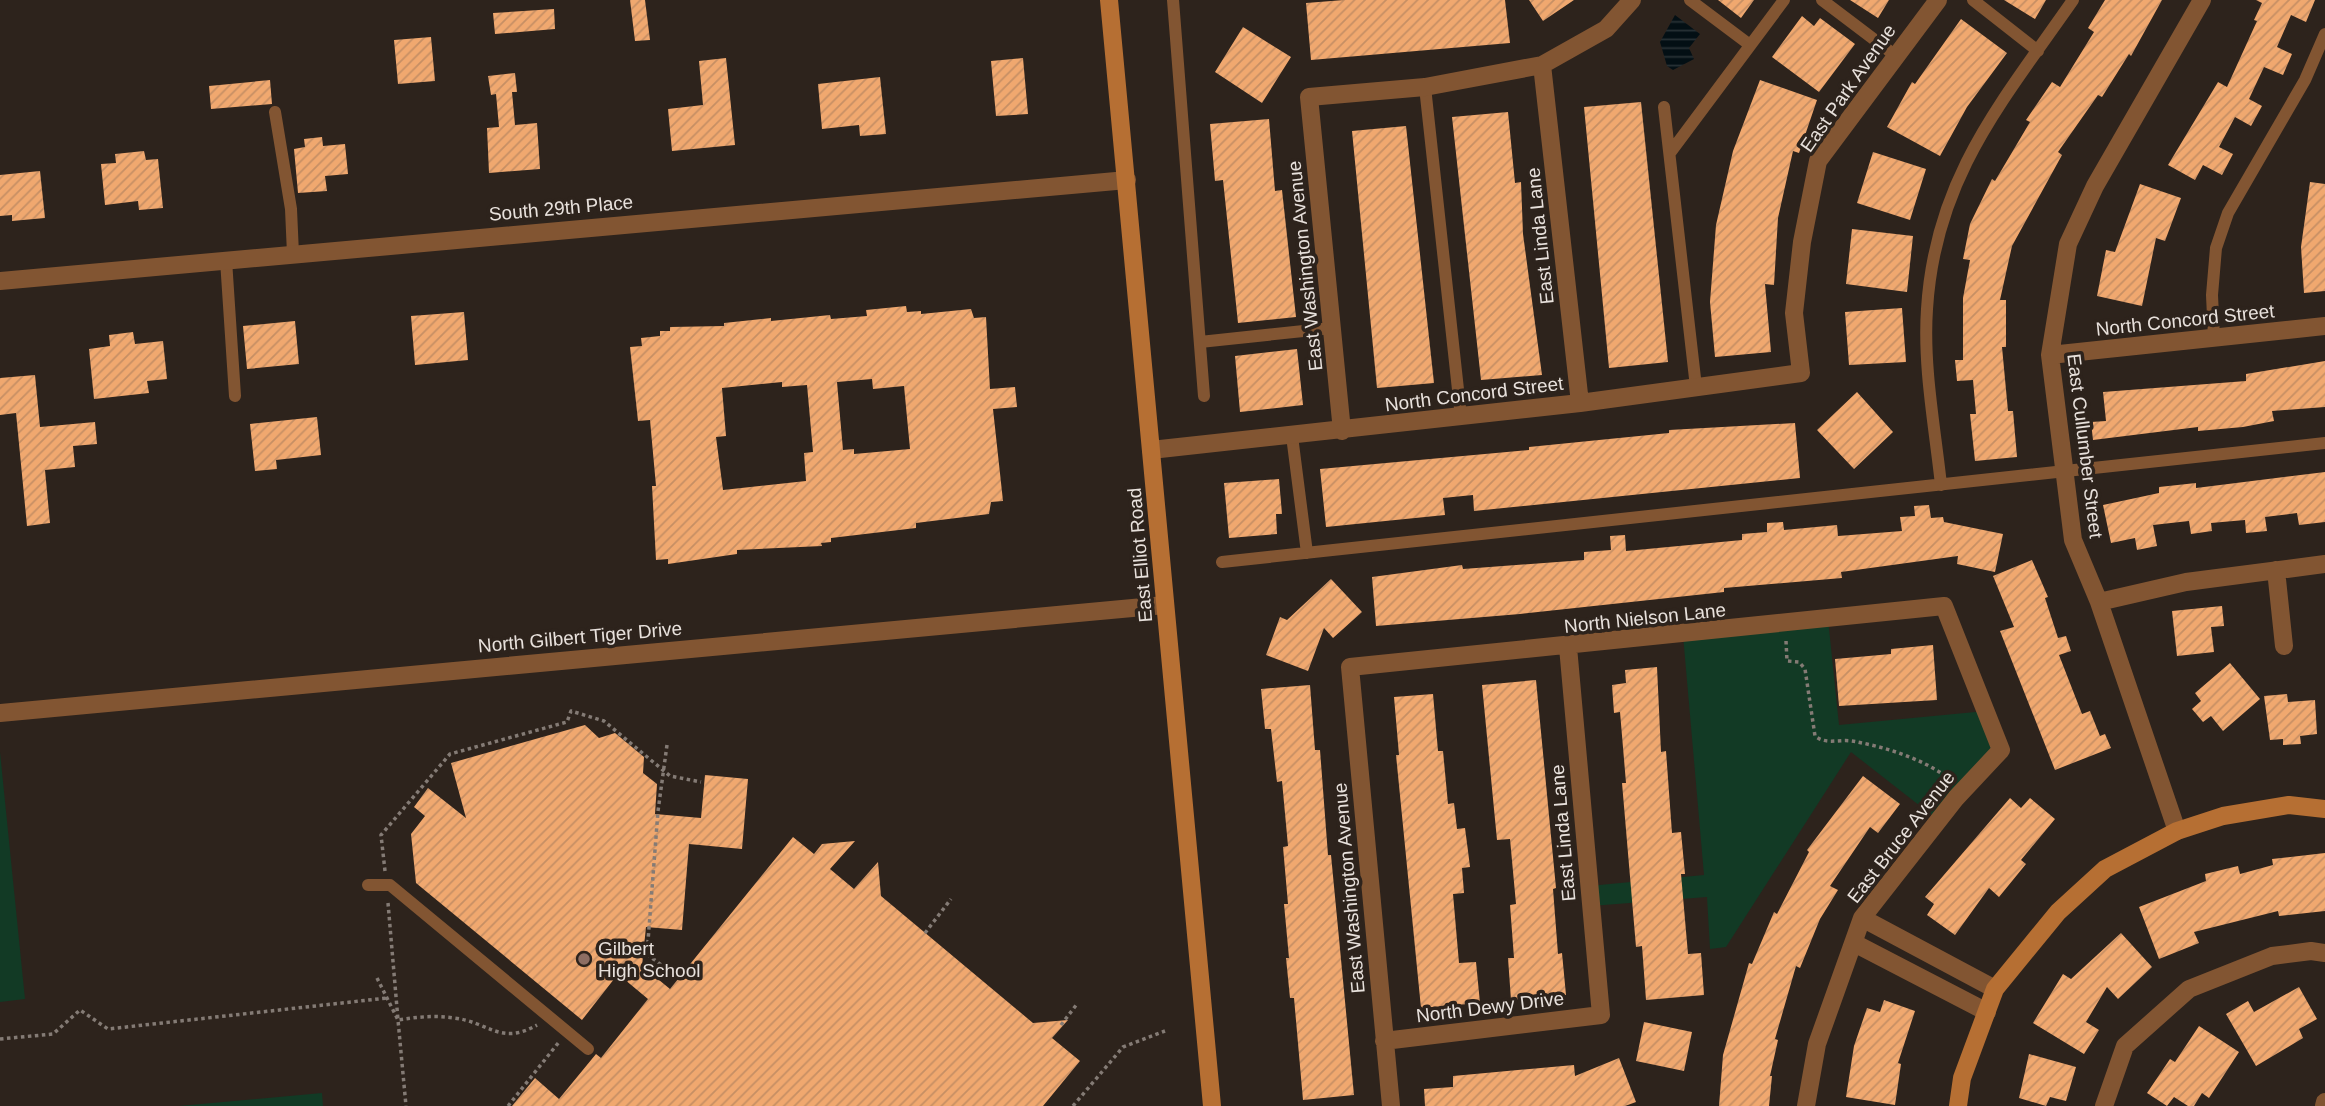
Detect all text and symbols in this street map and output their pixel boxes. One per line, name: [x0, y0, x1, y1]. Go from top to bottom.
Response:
street label: East Park Avenue: [1796, 20, 1900, 156]
street label: East Washington Avenue: [1284, 160, 1326, 372]
street label: East Linda Lane: [1522, 167, 1558, 305]
street label: South 29th Place: [488, 191, 634, 225]
street label: North Concord Street: [2095, 300, 2276, 340]
street label: East Cullumber Street: [2063, 352, 2107, 540]
street label: North Concord Street: [1384, 373, 1565, 415]
street label: East Elliot Road: [1124, 487, 1156, 623]
street label: North Nielson Lane: [1563, 599, 1727, 637]
street label: North Gilbert Tiger Drive: [477, 618, 683, 656]
street label: East Linda Lane: [1547, 764, 1579, 902]
street label: East Bruce Avenue: [1843, 767, 1959, 907]
street label: East Washington Avenue: [1329, 782, 1369, 994]
place label: Gilbert High School: [598, 938, 700, 981]
marker: Gilbert High School: [576, 951, 592, 967]
street label: North Dewy Drive: [1415, 988, 1565, 1026]

